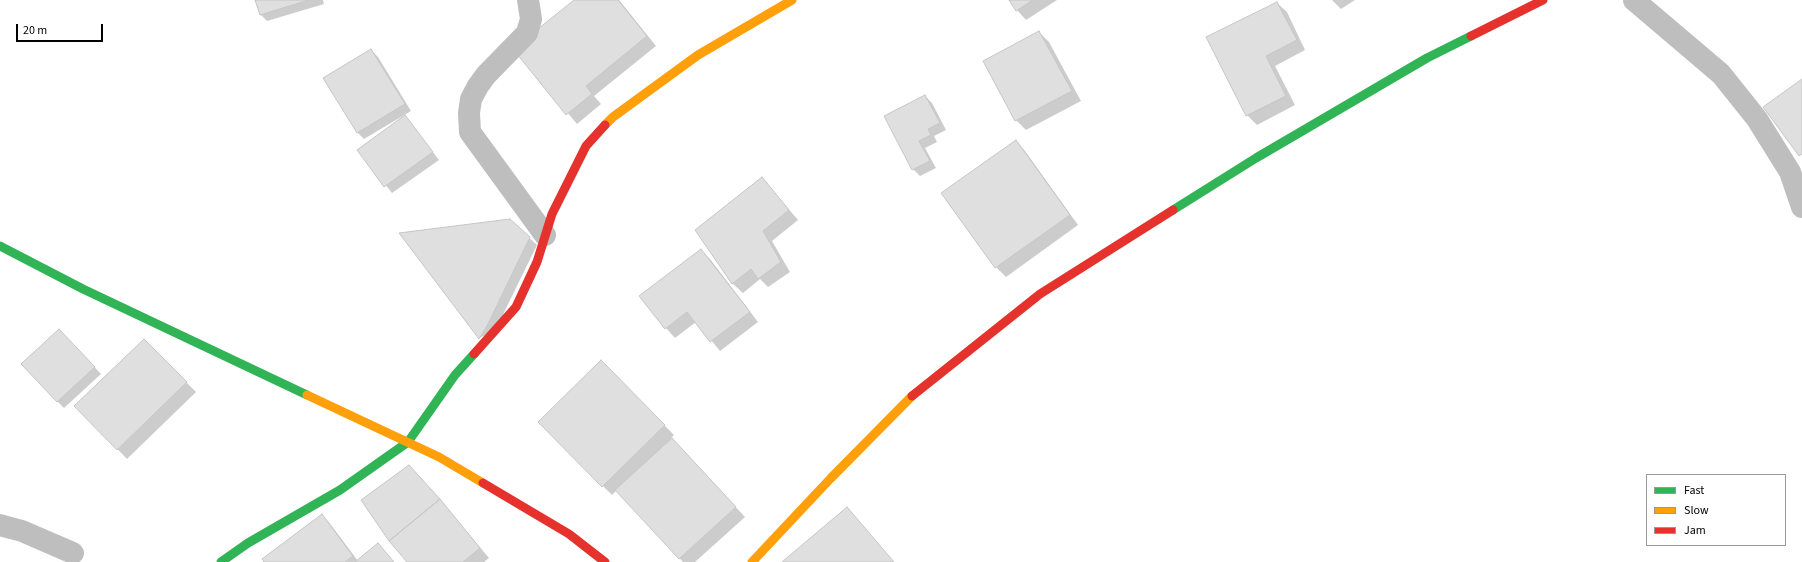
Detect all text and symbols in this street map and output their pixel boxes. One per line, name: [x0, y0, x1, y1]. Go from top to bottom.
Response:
scale bar: [18, 16, 105, 42]
text: 20 m: [23, 22, 47, 39]
legend: [1646, 474, 1786, 546]
text: Fast: [1684, 482, 1704, 499]
text: Slow: [1684, 502, 1709, 519]
text: Jam: [1684, 522, 1706, 539]

